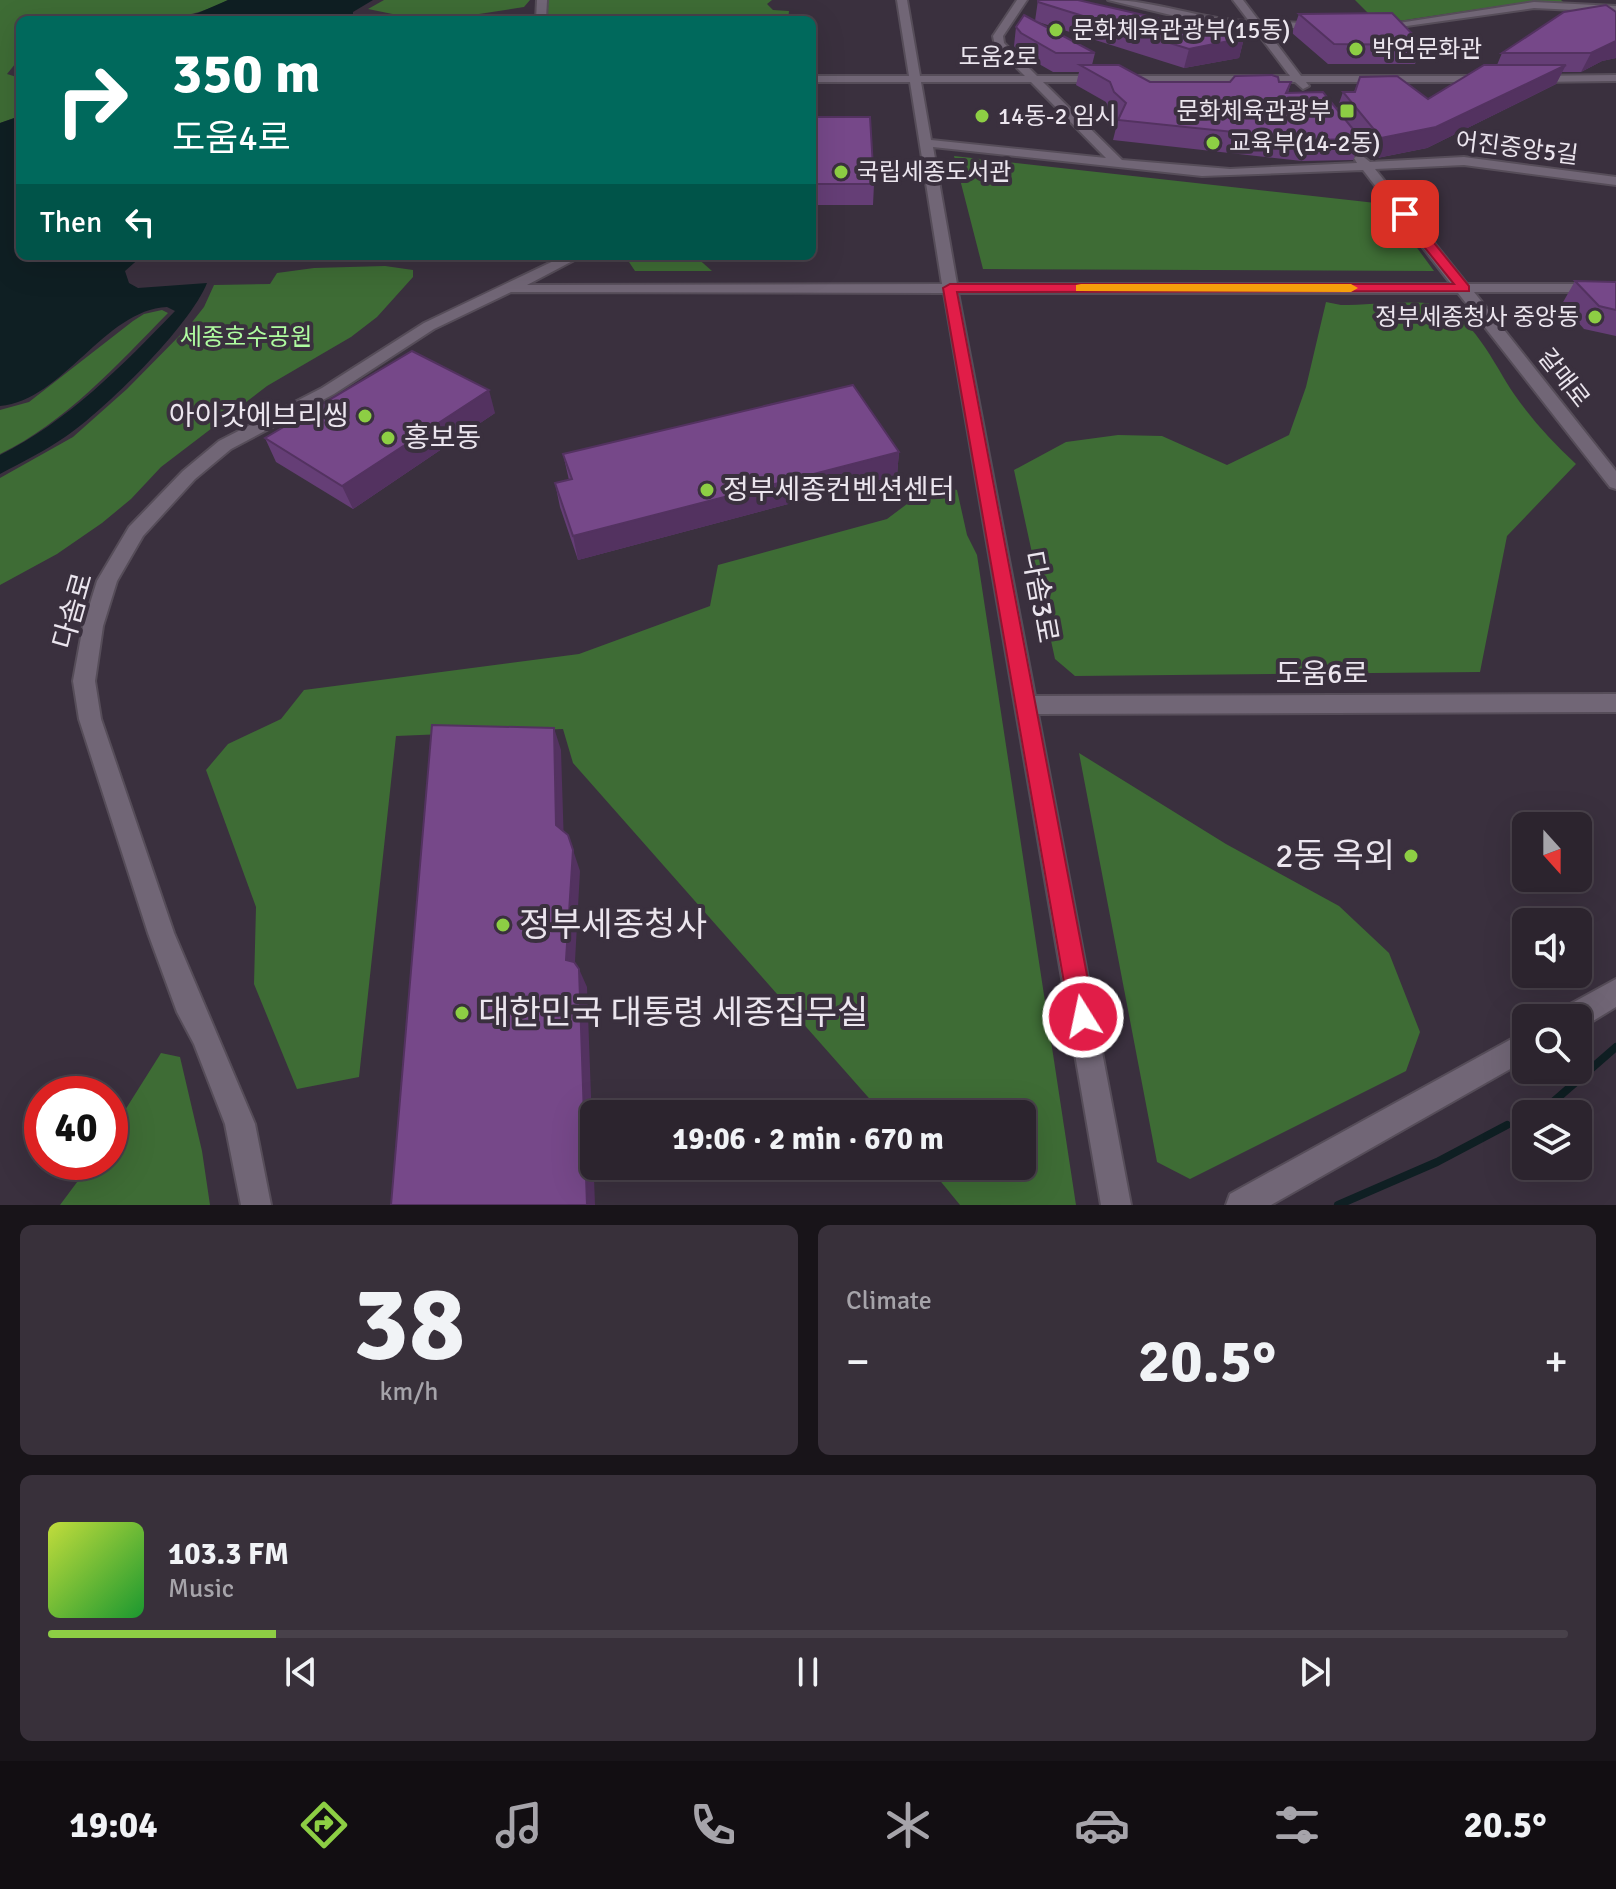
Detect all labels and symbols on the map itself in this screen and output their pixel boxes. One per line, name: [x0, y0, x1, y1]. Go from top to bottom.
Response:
place label: 문화체육관광부(15동): [1072, 15, 1290, 45]
marker: 문화체육관광부(15동): [1047, 21, 1065, 39]
place label: 박연문화관: [1372, 34, 1482, 64]
marker: 박연문화관: [1347, 40, 1365, 58]
street label: 도움2로: [958, 42, 1038, 72]
place label: 문화체육관광부: [1176, 96, 1331, 126]
place label: 14동-2 임시: [998, 101, 1117, 131]
marker: 문화체육관광부: [1338, 102, 1356, 120]
marker: 14동-2 임시: [973, 107, 991, 125]
street label: 어진중앙5길: [1454, 126, 1580, 170]
place label: 교육부(14-2동): [1229, 128, 1381, 158]
marker: 교육부(14-2동): [1204, 134, 1222, 152]
place label: 국립세종도서관: [857, 157, 1012, 187]
marker: 국립세종도서관: [832, 163, 850, 181]
pin: [1371, 180, 1439, 248]
place label: 정부세종청사 중앙동: [1375, 302, 1579, 332]
marker: 정부세종청사 중앙동: [1586, 308, 1604, 326]
park label: 세종호수공원: [180, 322, 312, 352]
street label: 갈매로: [1532, 343, 1596, 413]
place label: 아이갓에브리씽: [169, 399, 349, 433]
marker: 아이갓에브리씽: [356, 407, 374, 425]
place label: 홍보동: [404, 421, 481, 455]
marker: 홍보동: [379, 429, 397, 447]
place label: 정부세종컨벤션센터: [723, 473, 955, 507]
marker: 정부세종컨벤션센터: [698, 481, 716, 499]
street label: 다솜3로: [1015, 549, 1065, 645]
street label: 다솜로: [46, 569, 100, 653]
street label: 도움6로: [1276, 657, 1368, 691]
north arrow: [1512, 812, 1592, 892]
place label: 2동 옥외: [1275, 835, 1395, 877]
marker: 2동 옥외: [1402, 847, 1420, 865]
place label: 정부세종청사: [519, 904, 707, 946]
marker: 정부세종청사: [494, 916, 512, 934]
position arrow: [1041, 975, 1125, 1059]
place label: 대한민국 대통령 세종집무실: [478, 992, 868, 1034]
marker: 대한민국 대통령 세종집무실: [453, 1004, 471, 1022]
speed limit sign: 40: [24, 1076, 128, 1180]

